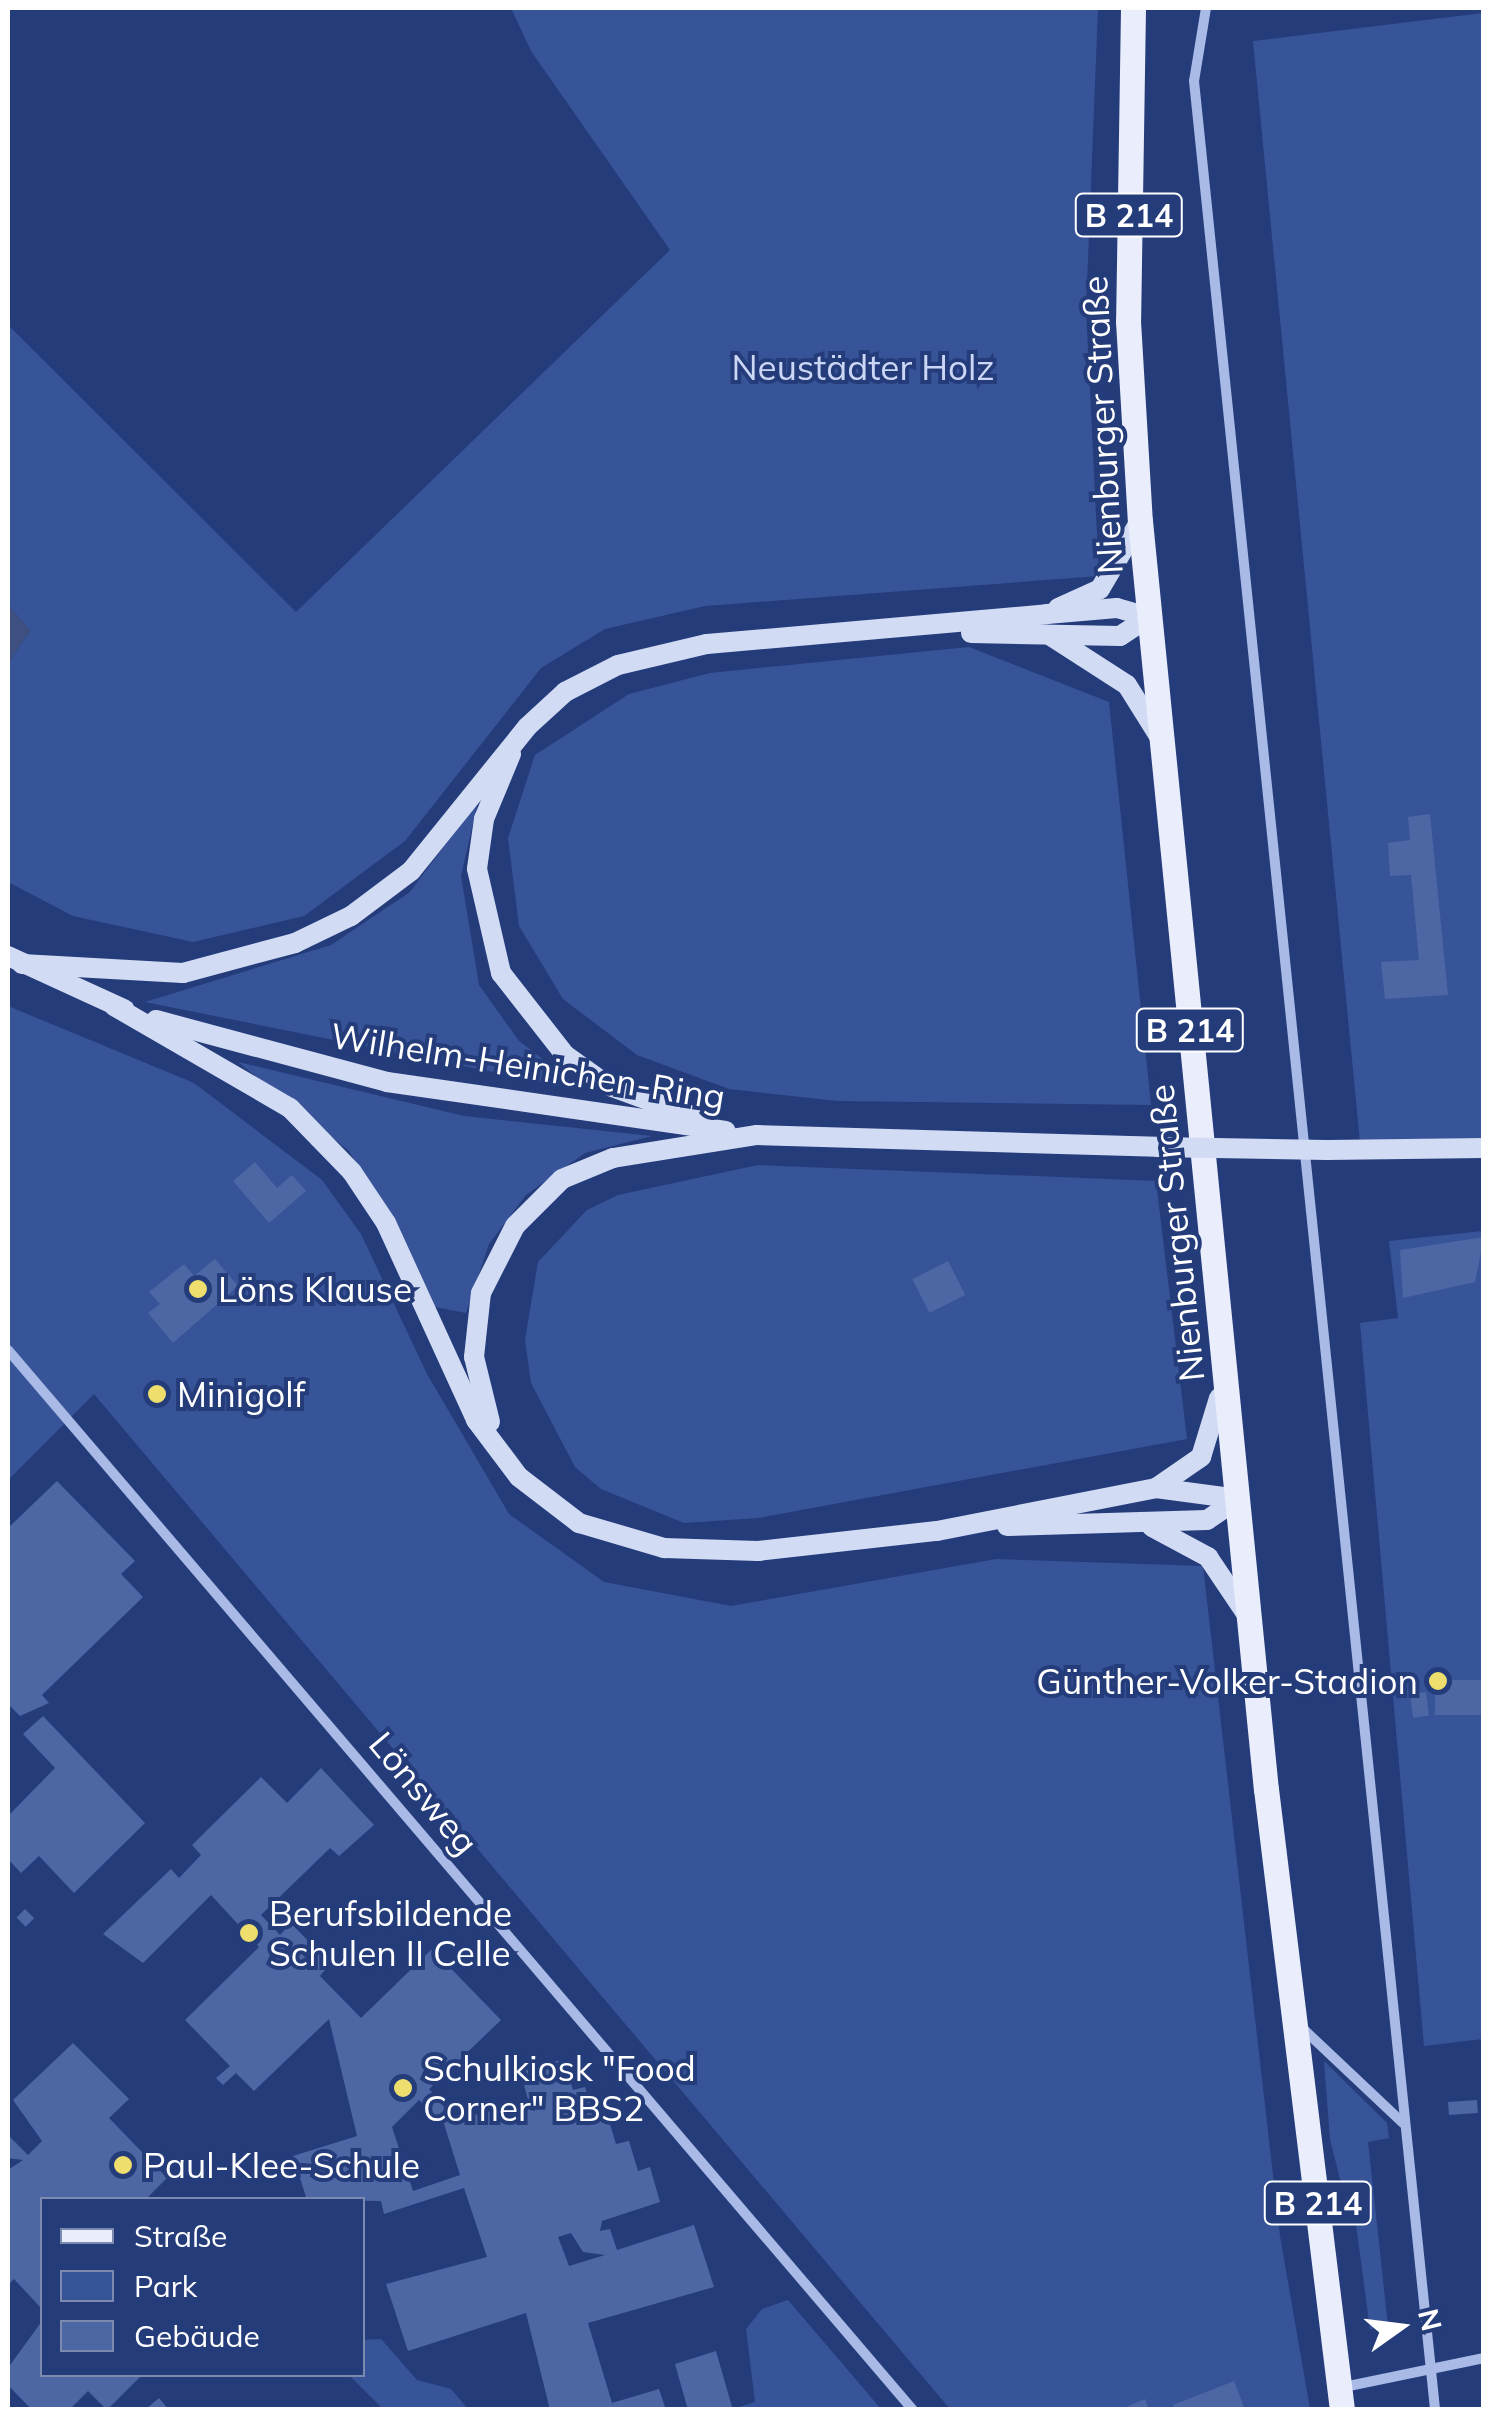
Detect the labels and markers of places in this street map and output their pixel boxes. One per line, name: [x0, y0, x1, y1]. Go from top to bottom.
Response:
place label: Löns Klause: [218, 1268, 412, 1310]
marker: Löns Klause: [187, 1278, 209, 1300]
place label: Minigolf: [177, 1373, 305, 1415]
marker: Minigolf: [146, 1383, 168, 1405]
place label: Günther-Volker-Stadion: [1036, 1660, 1418, 1702]
marker: Günther-Volker-Stadion: [1427, 1670, 1449, 1692]
place label: Berufsbildende Schulen II Celle: [269, 1892, 512, 1974]
marker: Berufsbildende Schulen II Celle: [238, 1922, 260, 1944]
place label: Schulkiosk "Food Corner" BBS2: [423, 2047, 696, 2129]
marker: Schulkiosk "Food Corner" BBS2: [392, 2077, 414, 2099]
place label: Paul-Klee-Schule: [143, 2144, 420, 2186]
marker: Paul-Klee-Schule: [112, 2154, 134, 2176]

